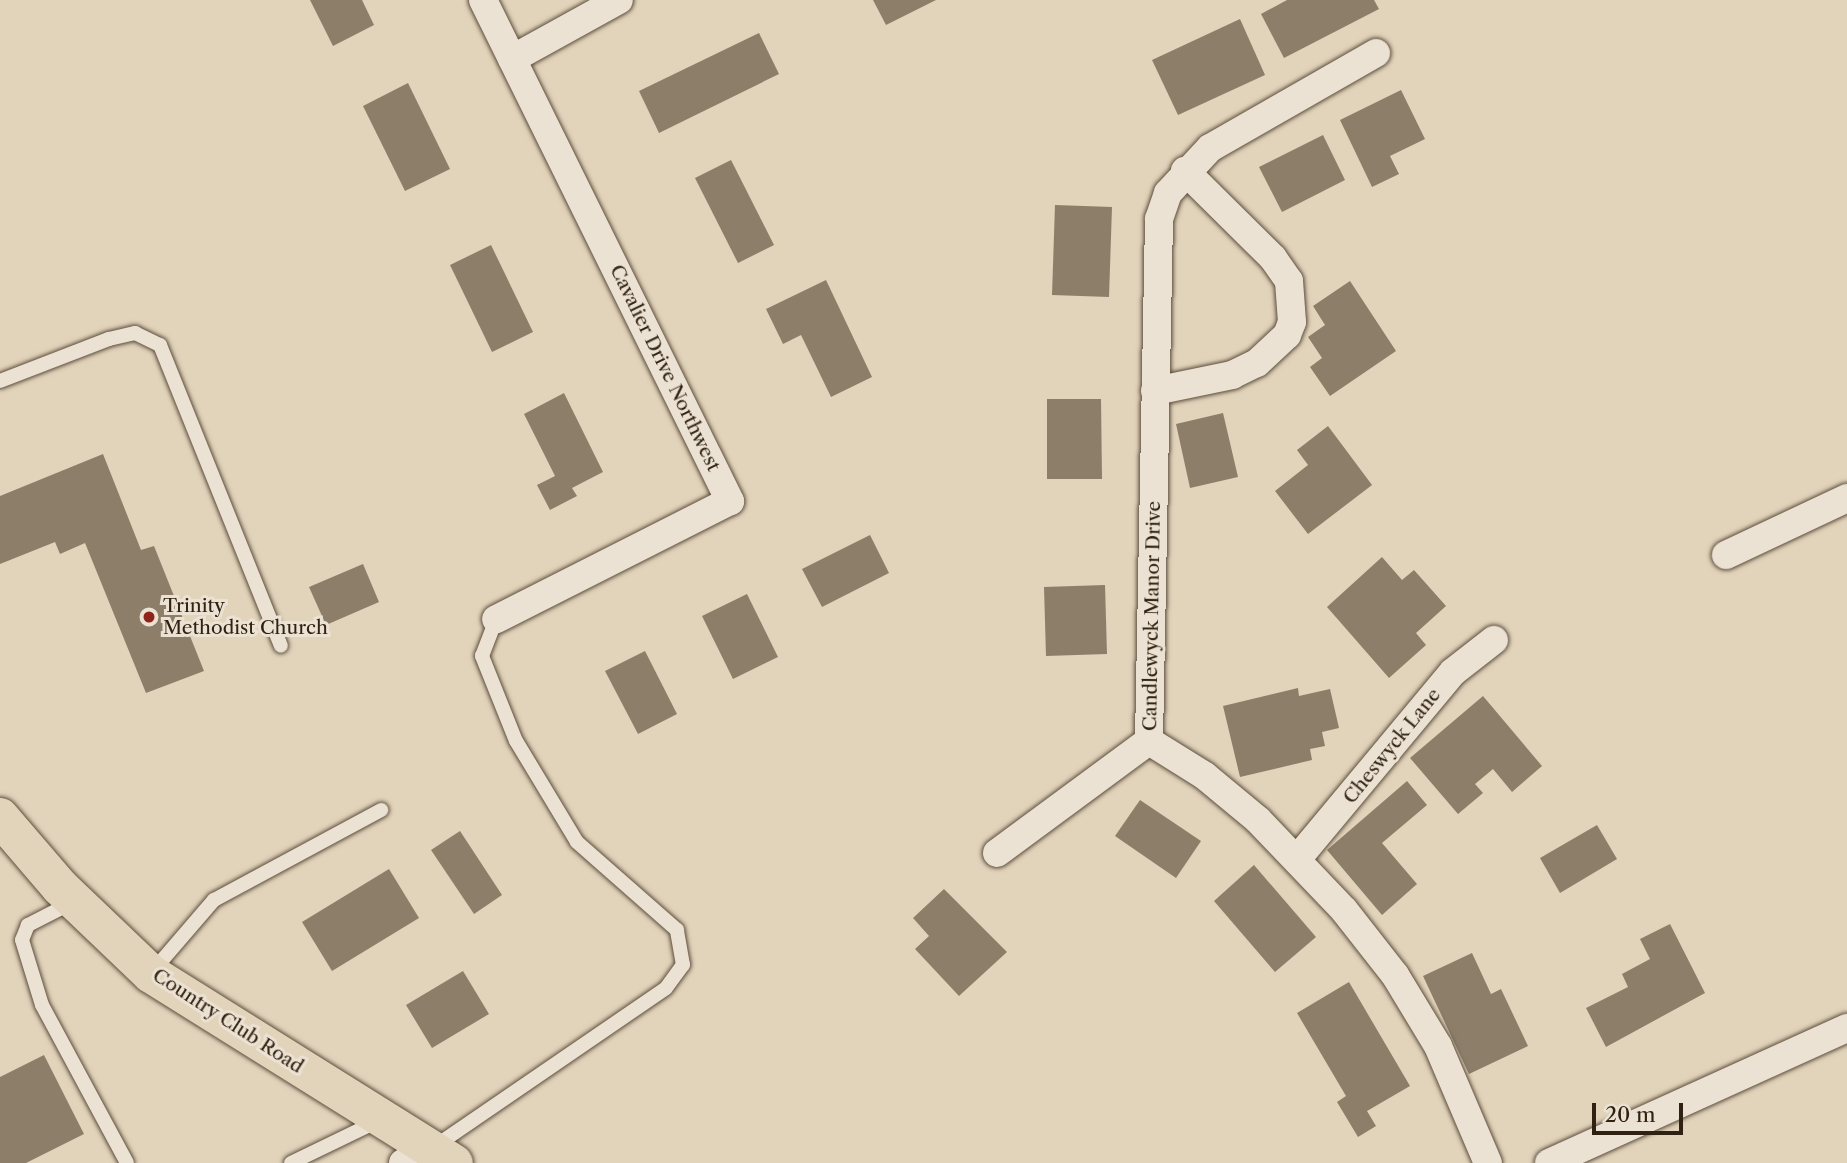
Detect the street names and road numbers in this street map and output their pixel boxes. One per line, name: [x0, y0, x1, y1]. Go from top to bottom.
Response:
street label: Cavalier Drive Northwest: [605, 261, 725, 475]
street label: Candlewyck Manor Drive: [1139, 500, 1165, 732]
street label: Cheswyck Lane: [1338, 684, 1446, 808]
street label: Country Club Road: [148, 964, 308, 1078]

